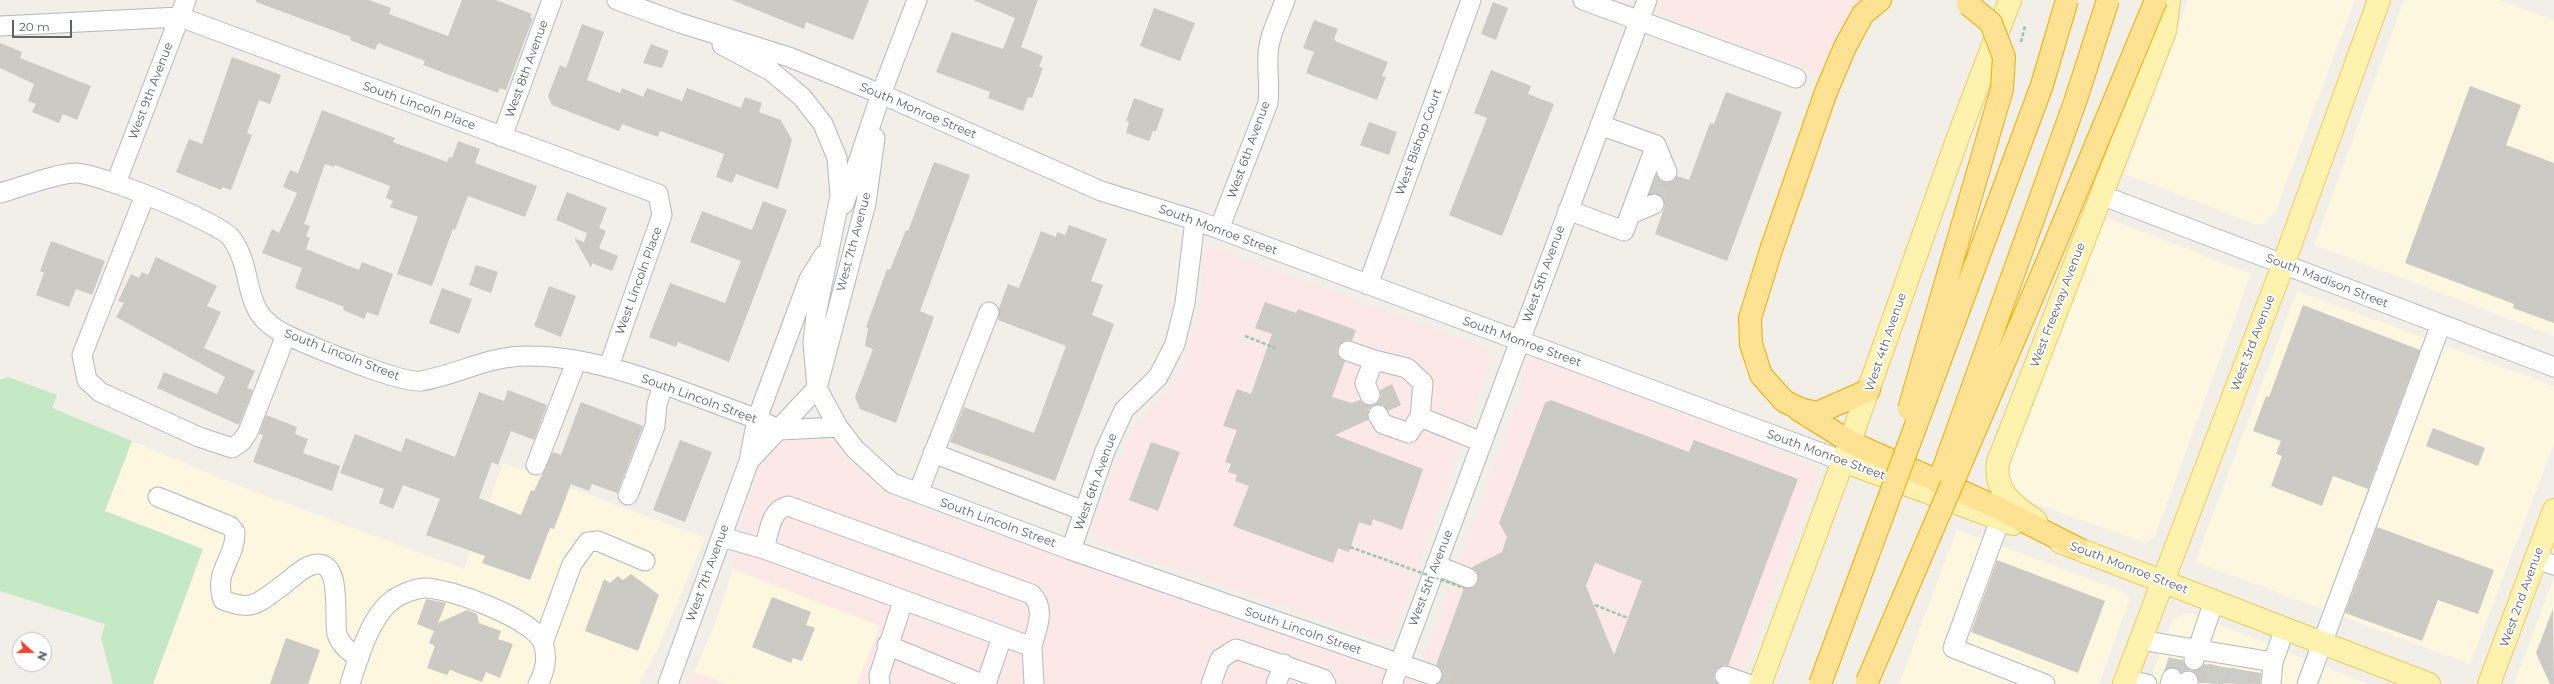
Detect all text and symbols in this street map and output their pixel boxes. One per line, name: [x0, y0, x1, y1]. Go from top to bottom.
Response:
scale bar: [14, 12, 74, 38]
street label: West 8th Avenue: [503, 18, 551, 120]
text: 20 m: [19, 19, 50, 34]
street label: West 9th Avenue: [126, 41, 176, 141]
street label: South Lincoln Place: [361, 79, 477, 133]
street label: South Monroe Street: [858, 80, 978, 142]
street label: West Bishop Court: [1393, 87, 1445, 197]
street label: West 6th Avenue: [1225, 99, 1273, 201]
street label: West 7th Avenue: [834, 191, 874, 293]
street label: South Monroe Street: [1157, 202, 1279, 258]
street label: West 5th Avenue: [1520, 224, 1568, 324]
street label: West Lincoln Place: [613, 225, 665, 337]
street label: West Freeway Avenue: [2028, 241, 2088, 369]
street label: South Madison Street: [2264, 251, 2390, 311]
street label: West 4th Avenue: [1862, 291, 1910, 393]
street label: West 3rd Avenue: [2228, 293, 2278, 393]
street label: South Monroe Street: [1461, 314, 1583, 370]
street label: South Lincoln Street: [282, 326, 402, 384]
street label: South Lincoln Street: [639, 371, 759, 427]
street label: South Monroe Street: [1765, 427, 1887, 483]
street label: West 6th Avenue: [1072, 431, 1120, 533]
street label: South Lincoln Street: [938, 495, 1058, 551]
street label: West 7th Avenue: [684, 523, 732, 623]
street label: West 5th Avenue: [1406, 528, 1456, 628]
street label: South Monroe Street: [2068, 539, 2190, 597]
street label: West 2nd Avenue: [2497, 545, 2547, 649]
street label: South Lincoln Street: [1243, 604, 1363, 658]
north arrow: [12, 632, 52, 672]
text: N: [34, 649, 50, 663]

